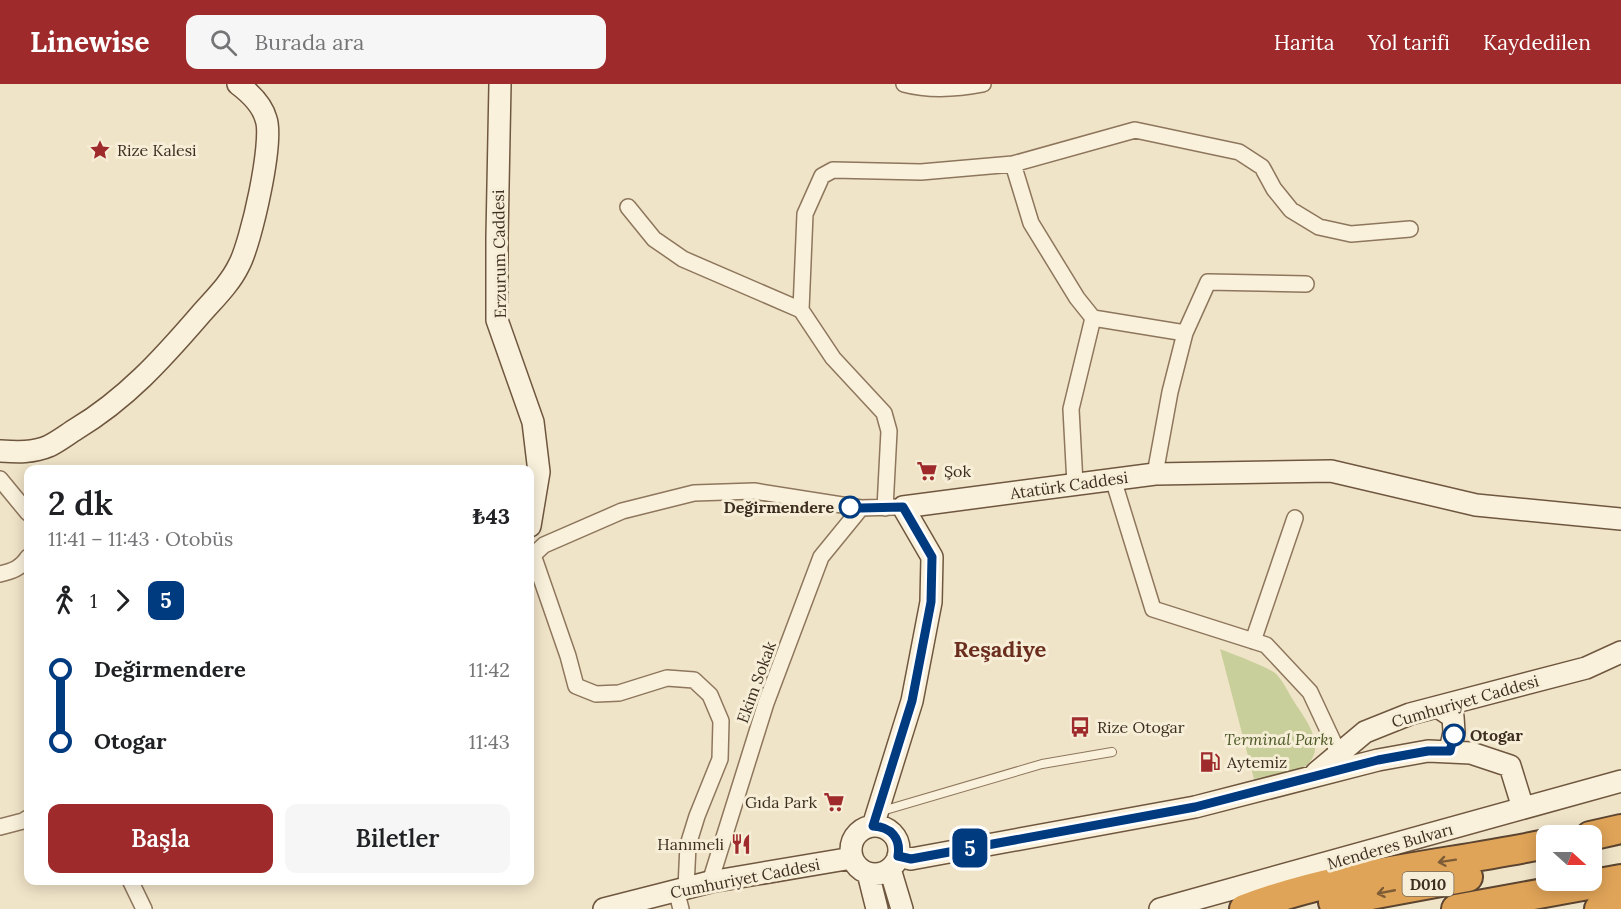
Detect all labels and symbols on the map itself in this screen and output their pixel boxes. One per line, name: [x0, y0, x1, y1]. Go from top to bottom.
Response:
place icon: Rize Kalesi: [88, 138, 112, 162]
place label: Rize Kalesi: [117, 140, 197, 160]
street label: Erzurum Caddesi: [488, 189, 510, 319]
supermarket icon: Şok: [915, 459, 939, 483]
place label: Şok: [944, 461, 971, 481]
street label: Atatürk Caddesi: [1008, 467, 1129, 503]
marker: Değirmendere: [839, 496, 861, 518]
place label: Değirmendere: [724, 497, 834, 517]
district label: Reşadiye: [954, 635, 1047, 663]
street label: Ekim Sokak: [732, 638, 780, 726]
street label: Cumhuriyet Caddesi: [1389, 670, 1541, 732]
bus stop icon: Rize Otogar: [1068, 715, 1092, 739]
place label: Rize Otogar: [1097, 717, 1185, 737]
marker: Otogar: [1443, 724, 1465, 746]
place label: Otogar: [1470, 725, 1523, 745]
park label: Terminal Parkı: [1224, 729, 1334, 749]
fuel station icon: Aytemiz: [1198, 750, 1222, 774]
place label: Aytemiz: [1226, 752, 1287, 772]
supermarket icon: Gıda Park: [822, 790, 846, 814]
place label: Gıda Park: [745, 792, 817, 812]
street label: Menderes Bulvarı: [1325, 819, 1455, 873]
north arrow: [1536, 825, 1602, 891]
line badge: 5: [950, 828, 990, 867]
restaurant icon: Hanımeli: [729, 832, 753, 856]
place label: Hanımeli: [657, 834, 724, 854]
street label: Cumhuriyet Caddesi: [668, 854, 822, 902]
one-way arrow: [1438, 856, 1458, 867]
road number: D010: [1402, 872, 1454, 896]
one-way arrow: [1376, 887, 1396, 898]

